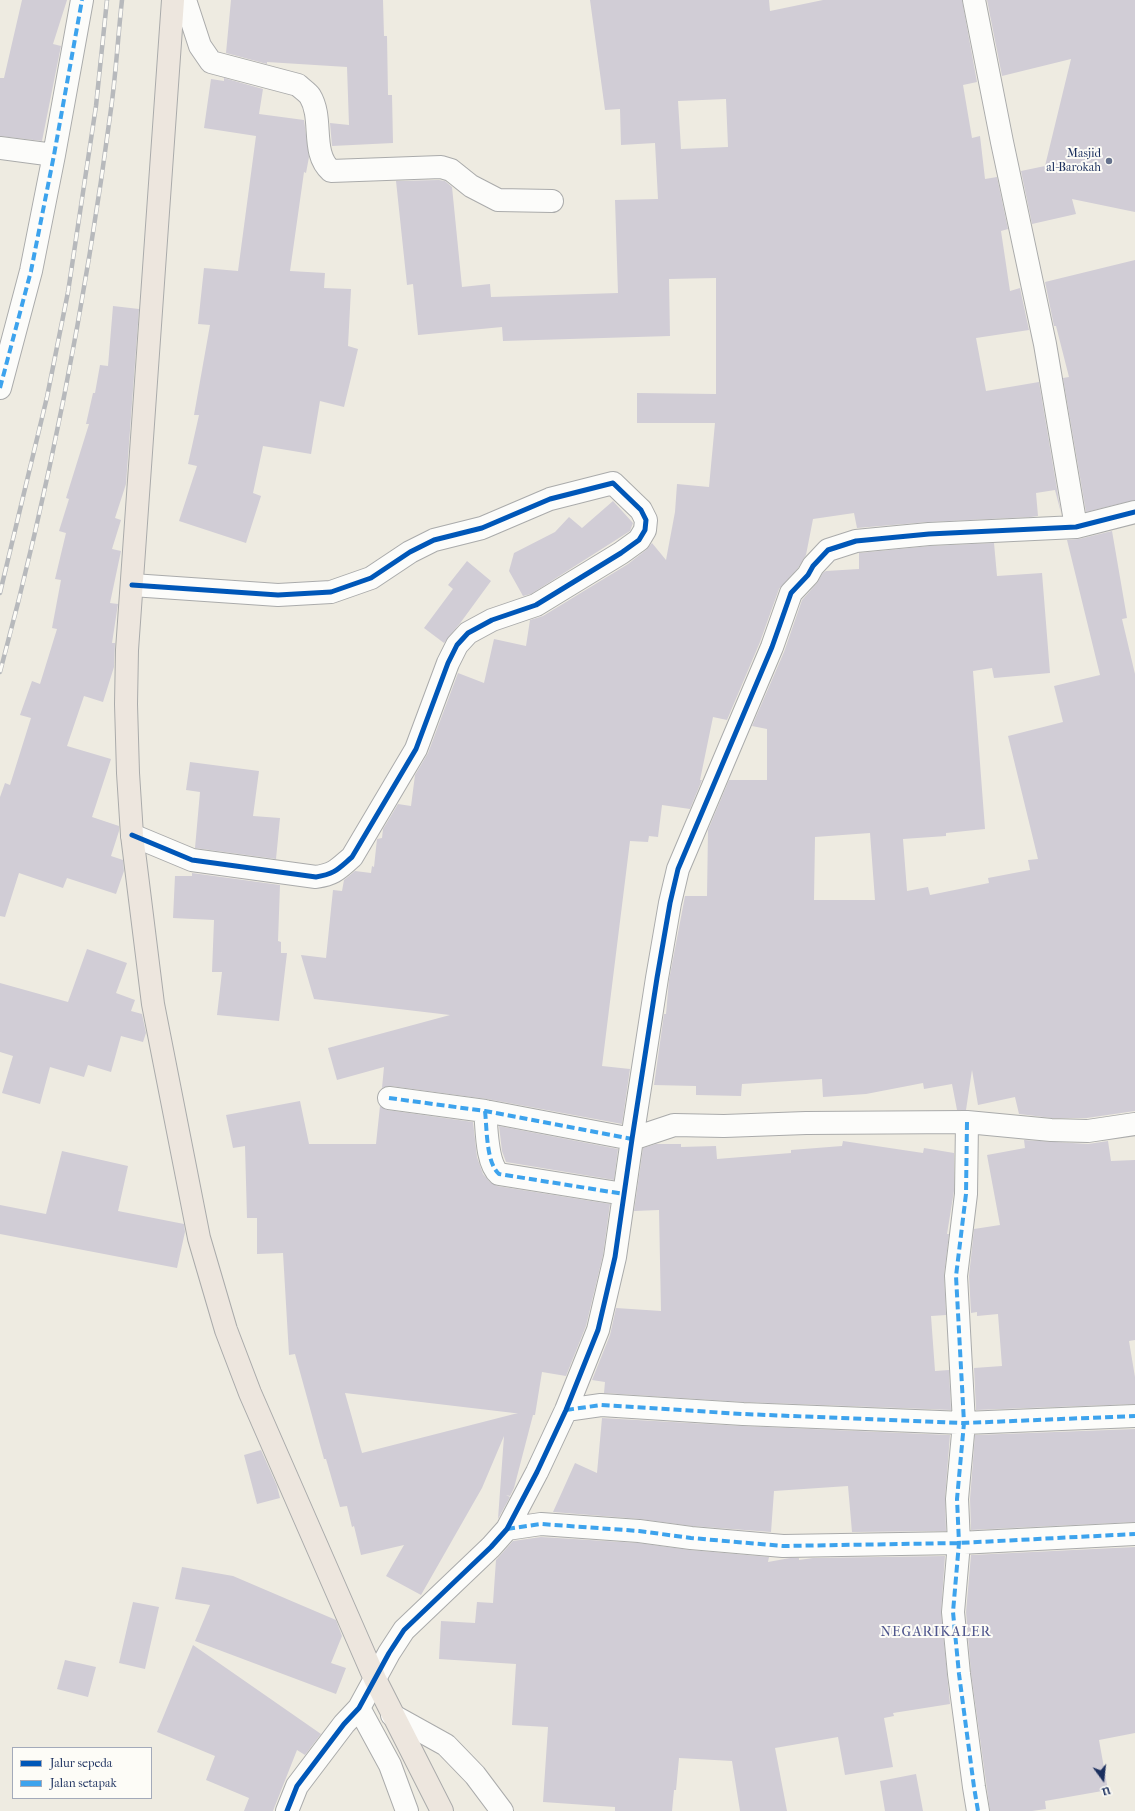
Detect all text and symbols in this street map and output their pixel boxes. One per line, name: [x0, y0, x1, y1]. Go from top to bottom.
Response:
place label: Masjid al-Barokah: [1046, 147, 1101, 175]
marker: Masjid al-Barokah: [1104, 156, 1114, 166]
district label: NEGARIKALER: [880, 1625, 992, 1641]
legend: [12, 1747, 152, 1799]
text: Jalur sepeda: [50, 1756, 112, 1770]
north arrow: [1083, 1759, 1123, 1799]
text: Jalan setapak: [50, 1776, 117, 1790]
text: U: [1100, 1784, 1112, 1798]

